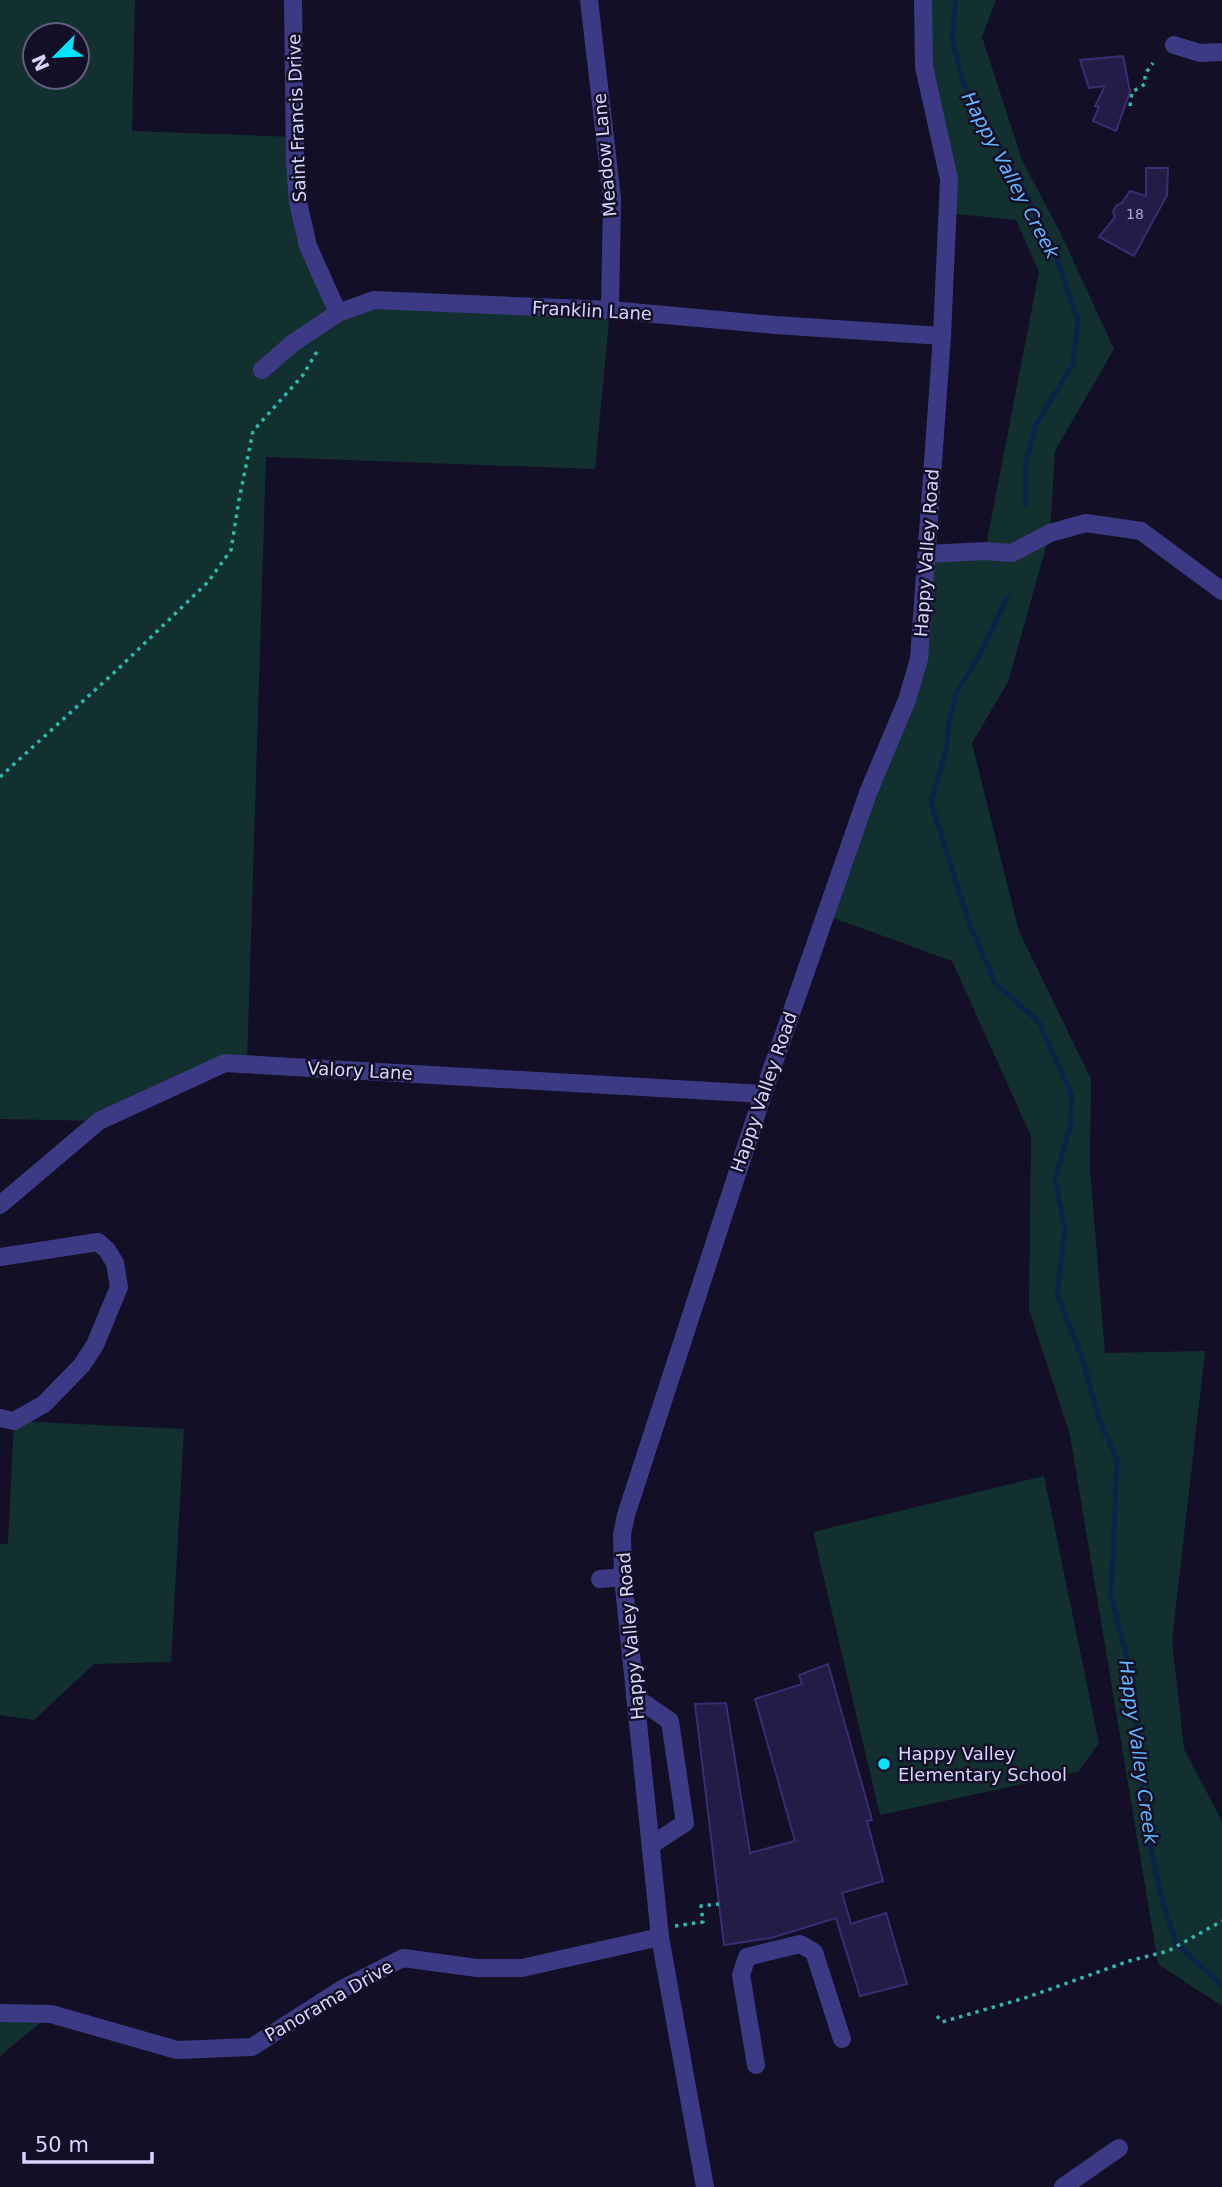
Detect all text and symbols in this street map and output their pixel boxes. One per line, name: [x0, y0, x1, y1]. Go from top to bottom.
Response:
north arrow: [21, 21, 91, 91]
street label: Saint Francis Drive: [283, 33, 310, 203]
text: N: [27, 51, 54, 75]
water label: Happy Valley Creek: [958, 88, 1065, 263]
street label: Meadow Lane: [589, 92, 620, 218]
house number: 18: [1126, 206, 1144, 222]
street label: Franklin Lane: [532, 297, 652, 324]
street label: Happy Valley Road: [910, 468, 943, 638]
street label: Happy Valley Road: [726, 1009, 801, 1175]
street label: Valory Lane: [307, 1057, 413, 1084]
street label: Happy Valley Road: [613, 1551, 648, 1721]
water label: Happy Valley Creek: [1115, 1658, 1163, 1846]
place label: Happy Valley Elementary School: [898, 1743, 1067, 1785]
marker: Happy Valley Elementary School: [876, 1756, 892, 1772]
street label: Panorama Drive: [261, 1955, 396, 2046]
scale bar: [24, 2120, 152, 2164]
text: 50 m: [35, 2133, 89, 2157]

